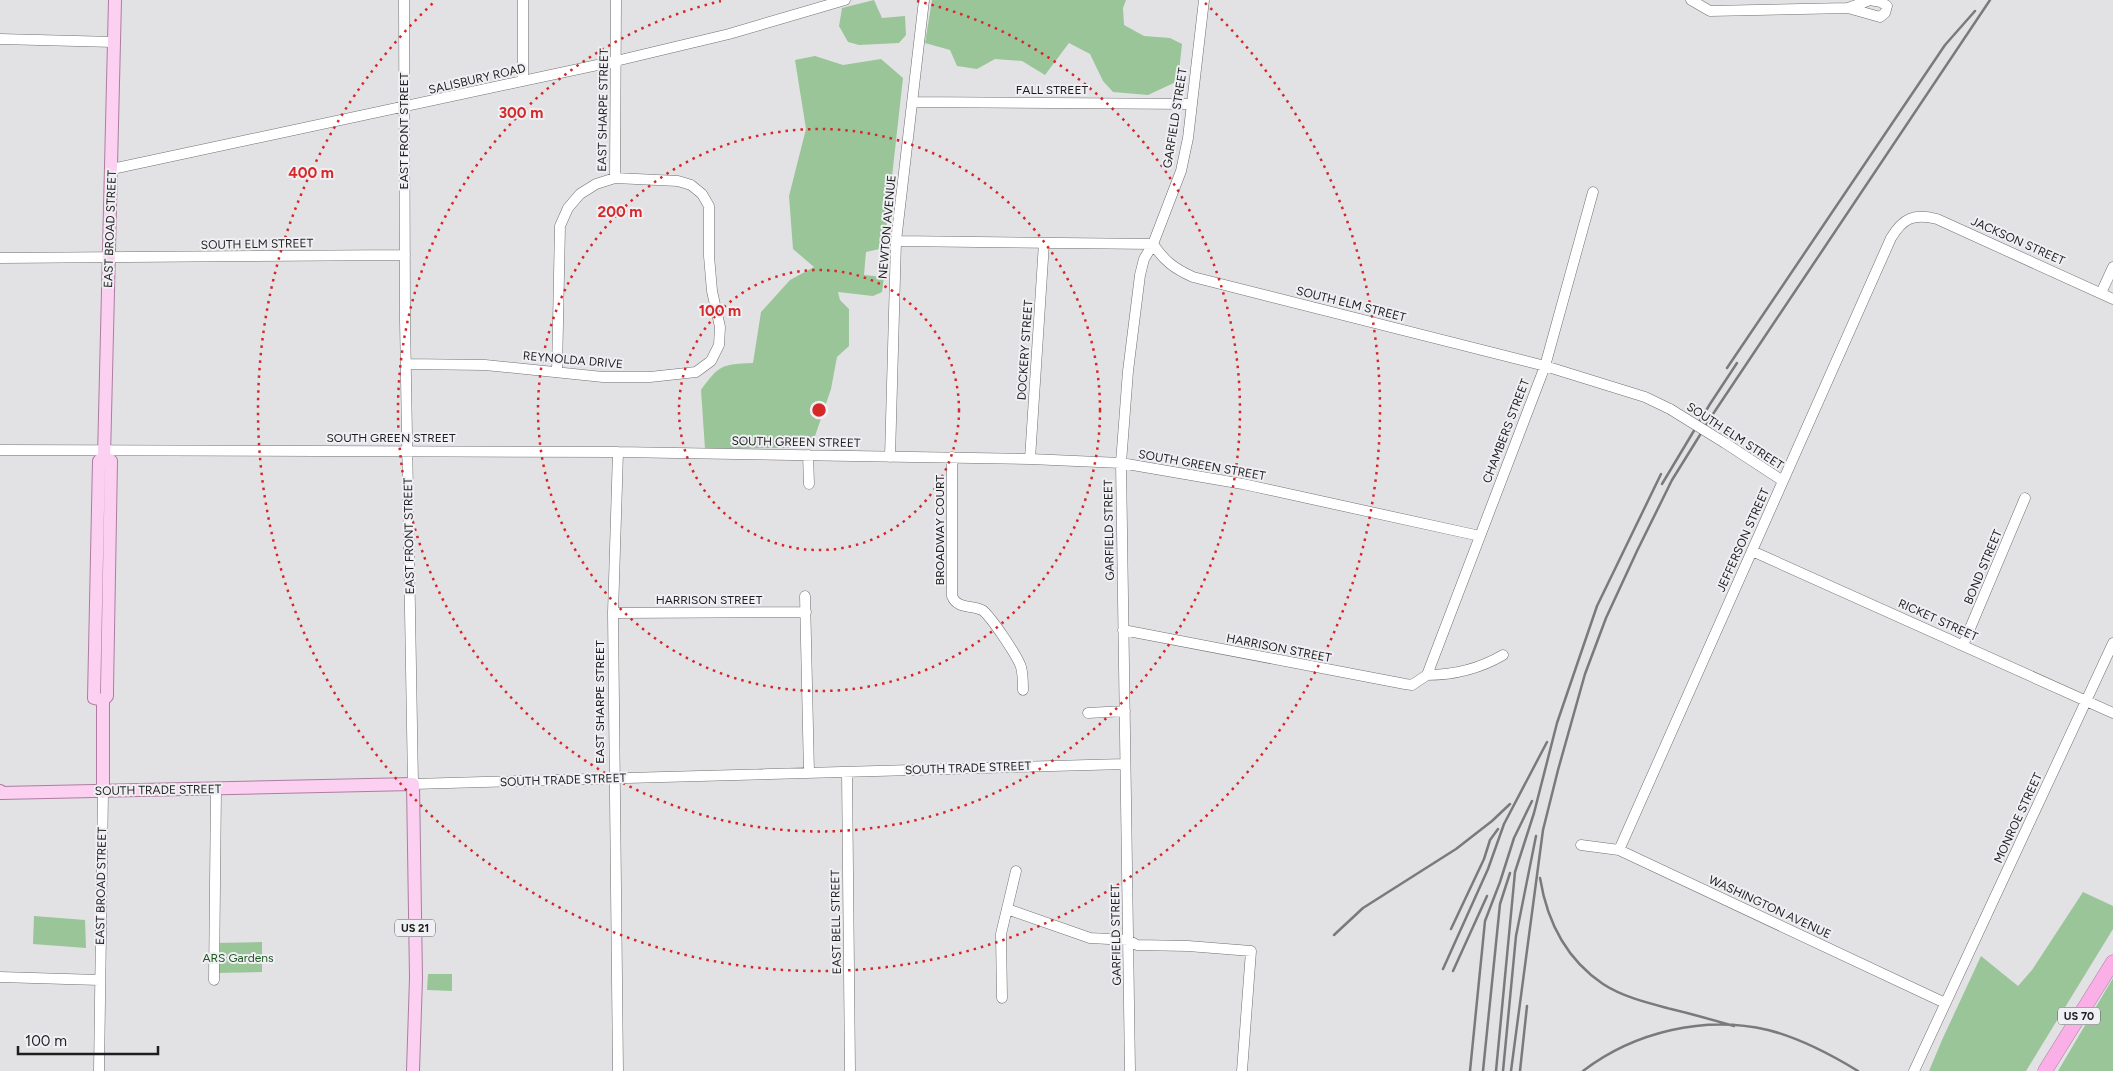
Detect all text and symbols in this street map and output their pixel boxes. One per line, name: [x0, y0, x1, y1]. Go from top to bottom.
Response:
street label: EAST SHARPE STREET: [595, 48, 611, 172]
street label: SALISBURY ROAD: [427, 61, 527, 97]
street label: GARFIELD STREET: [1160, 66, 1190, 169]
street label: EAST FRONT STREET: [397, 72, 411, 189]
street label: FALL STREET: [1016, 83, 1089, 97]
text: 300 m: [499, 104, 543, 122]
text: 400 m: [288, 164, 334, 182]
street label: EAST BROAD STREET: [101, 169, 119, 288]
street label: NEWTON AVENUE: [875, 175, 899, 279]
text: 200 m: [598, 203, 642, 221]
street label: JACKSON STREET: [1969, 214, 2067, 268]
street label: SOUTH ELM STREET: [201, 236, 314, 252]
street label: SOUTH ELM STREET: [1295, 284, 1408, 324]
street label: DOCKERY STREET: [1015, 299, 1036, 401]
text: 100 m: [699, 302, 741, 320]
street label: REYNOLDA DRIVE: [522, 349, 624, 371]
street label: CHAMBERS STREET: [1480, 377, 1532, 485]
street label: SOUTH ELM STREET: [1684, 400, 1786, 473]
centre of rings: [810, 401, 828, 419]
street label: SOUTH GREEN STREET: [326, 431, 456, 445]
street label: SOUTH GREEN STREET: [731, 434, 861, 450]
street label: SOUTH GREEN STREET: [1137, 447, 1267, 483]
street label: BROADWAY COURT: [933, 474, 947, 585]
street label: EAST FRONT STREET: [401, 477, 417, 594]
street label: GARFIELD STREET: [1101, 479, 1117, 581]
street label: JEFFERSON STREET: [1714, 486, 1772, 594]
street label: BOND STREET: [1961, 527, 2005, 606]
street label: HARRISON STREET: [656, 593, 763, 607]
street label: RICKET STREET: [1896, 596, 1980, 644]
street label: HARRISON STREET: [1225, 631, 1333, 665]
street label: EAST SHARPE STREET: [593, 640, 607, 764]
street label: SOUTH TRADE STREET: [904, 759, 1032, 777]
street label: MONROE STREET: [1991, 770, 2045, 865]
street label: SOUTH TRADE STREET: [499, 771, 627, 789]
street label: SOUTH TRADE STREET: [95, 782, 222, 798]
street label: EAST BROAD STREET: [93, 827, 109, 945]
street label: EAST BELL STREET: [828, 869, 844, 974]
street label: WASHINGTON AVENUE: [1707, 872, 1833, 942]
street label: GARFIELD STREET: [1108, 884, 1124, 986]
road number: US 21: [395, 920, 435, 936]
park label: ARS Gardens: [202, 951, 274, 965]
road number: US 70: [2058, 1008, 2100, 1024]
scale bar: [18, 1024, 158, 1056]
text: 100 m: [25, 1032, 67, 1050]

